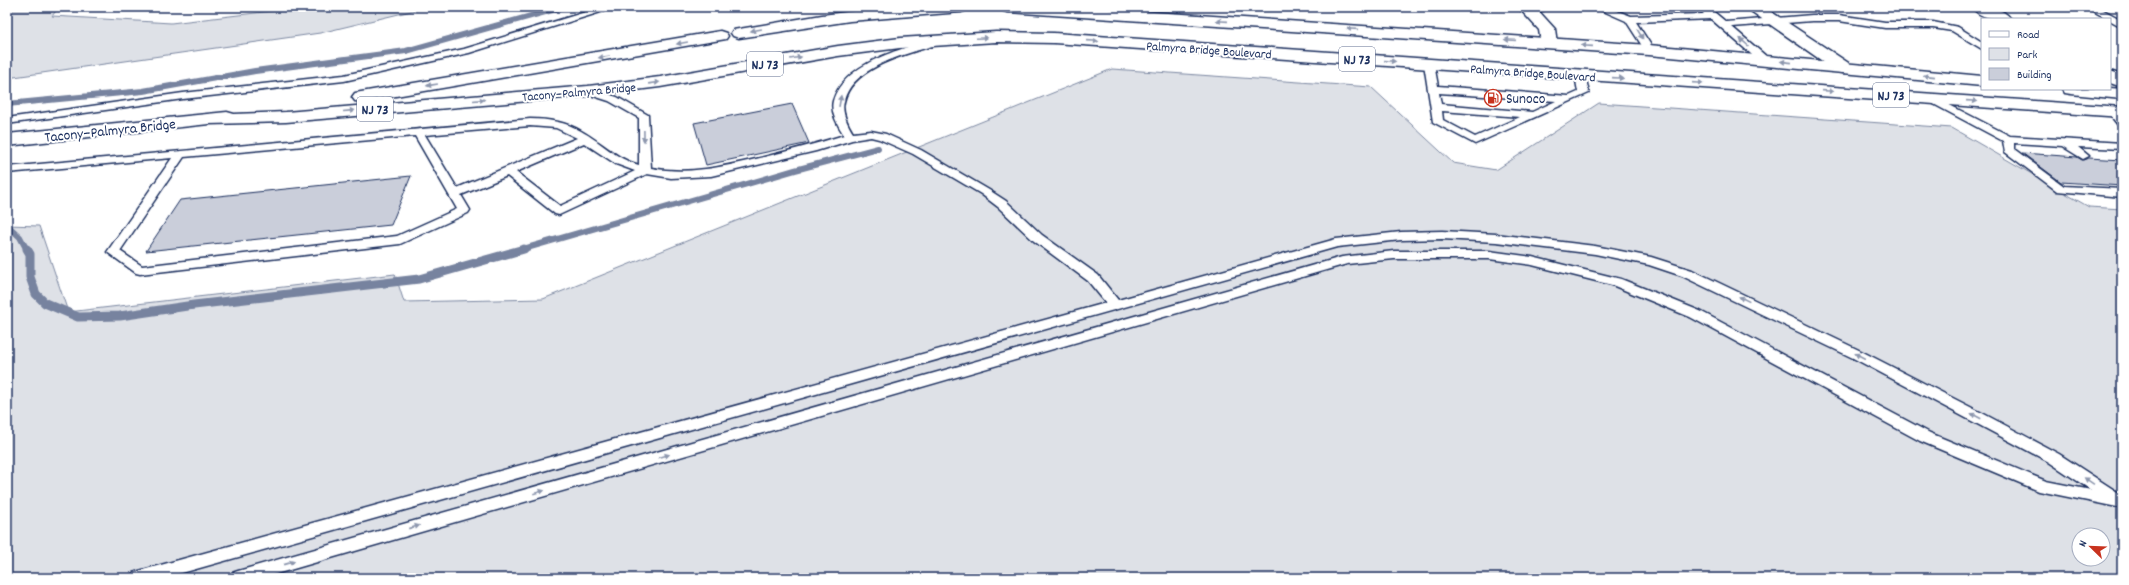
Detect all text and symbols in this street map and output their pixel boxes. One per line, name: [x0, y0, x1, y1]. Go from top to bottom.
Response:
one-way arrow: [1216, 17, 1228, 24]
legend: [1981, 18, 2111, 90]
one-way arrow: [1346, 26, 1358, 33]
one-way arrow: [750, 27, 762, 33]
text: Road: [2017, 27, 2039, 44]
one-way arrow: [1636, 28, 1643, 40]
one-way arrow: [976, 34, 988, 41]
one-way arrow: [1504, 37, 1516, 44]
one-way arrow: [1087, 38, 1099, 45]
street label: Palmyra Bridge Boulevard: [1145, 38, 1272, 65]
one-way arrow: [1738, 38, 1749, 47]
one-way arrow: [676, 40, 688, 46]
one-way arrow: [1581, 42, 1593, 49]
road number: NJ 73: [1339, 47, 1375, 71]
text: Park: [2017, 47, 2038, 64]
road number: NJ 73: [747, 52, 783, 76]
one-way arrow: [597, 54, 610, 60]
one-way arrow: [790, 55, 802, 61]
one-way arrow: [1384, 58, 1396, 65]
one-way arrow: [1780, 58, 1792, 65]
street label: Palmyra Bridge Boulevard: [1469, 61, 1596, 88]
text: Building: [2017, 67, 2052, 84]
one-way arrow: [1923, 73, 1935, 79]
one-way arrow: [1612, 74, 1624, 81]
street label: Tacony–Palmyra Bridge: [522, 79, 637, 108]
one-way arrow: [1692, 79, 1704, 86]
one-way arrow: [648, 80, 660, 86]
one-way arrow: [426, 82, 438, 88]
road number: NJ 73: [1873, 83, 1909, 107]
fuel station icon: Sunoco: [1483, 88, 1503, 108]
one-way arrow: [1822, 88, 1834, 95]
place label: Sunoco: [1506, 89, 1546, 111]
one-way arrow: [837, 95, 843, 108]
road number: NJ 73: [357, 97, 393, 121]
one-way arrow: [473, 97, 485, 103]
one-way arrow: [1966, 97, 1978, 104]
one-way arrow: [343, 108, 355, 114]
street label: Tacony–Palmyra Bridge: [44, 114, 177, 150]
one-way arrow: [641, 130, 647, 143]
one-way arrow: [1738, 296, 1749, 302]
one-way arrow: [1855, 353, 1866, 359]
one-way arrow: [1970, 413, 1982, 419]
one-way arrow: [658, 453, 670, 459]
one-way arrow: [2083, 477, 2094, 484]
one-way arrow: [533, 488, 546, 494]
one-way arrow: [409, 524, 421, 530]
north arrow: [2071, 527, 2111, 567]
text: N: [2075, 538, 2092, 550]
one-way arrow: [284, 560, 296, 566]

